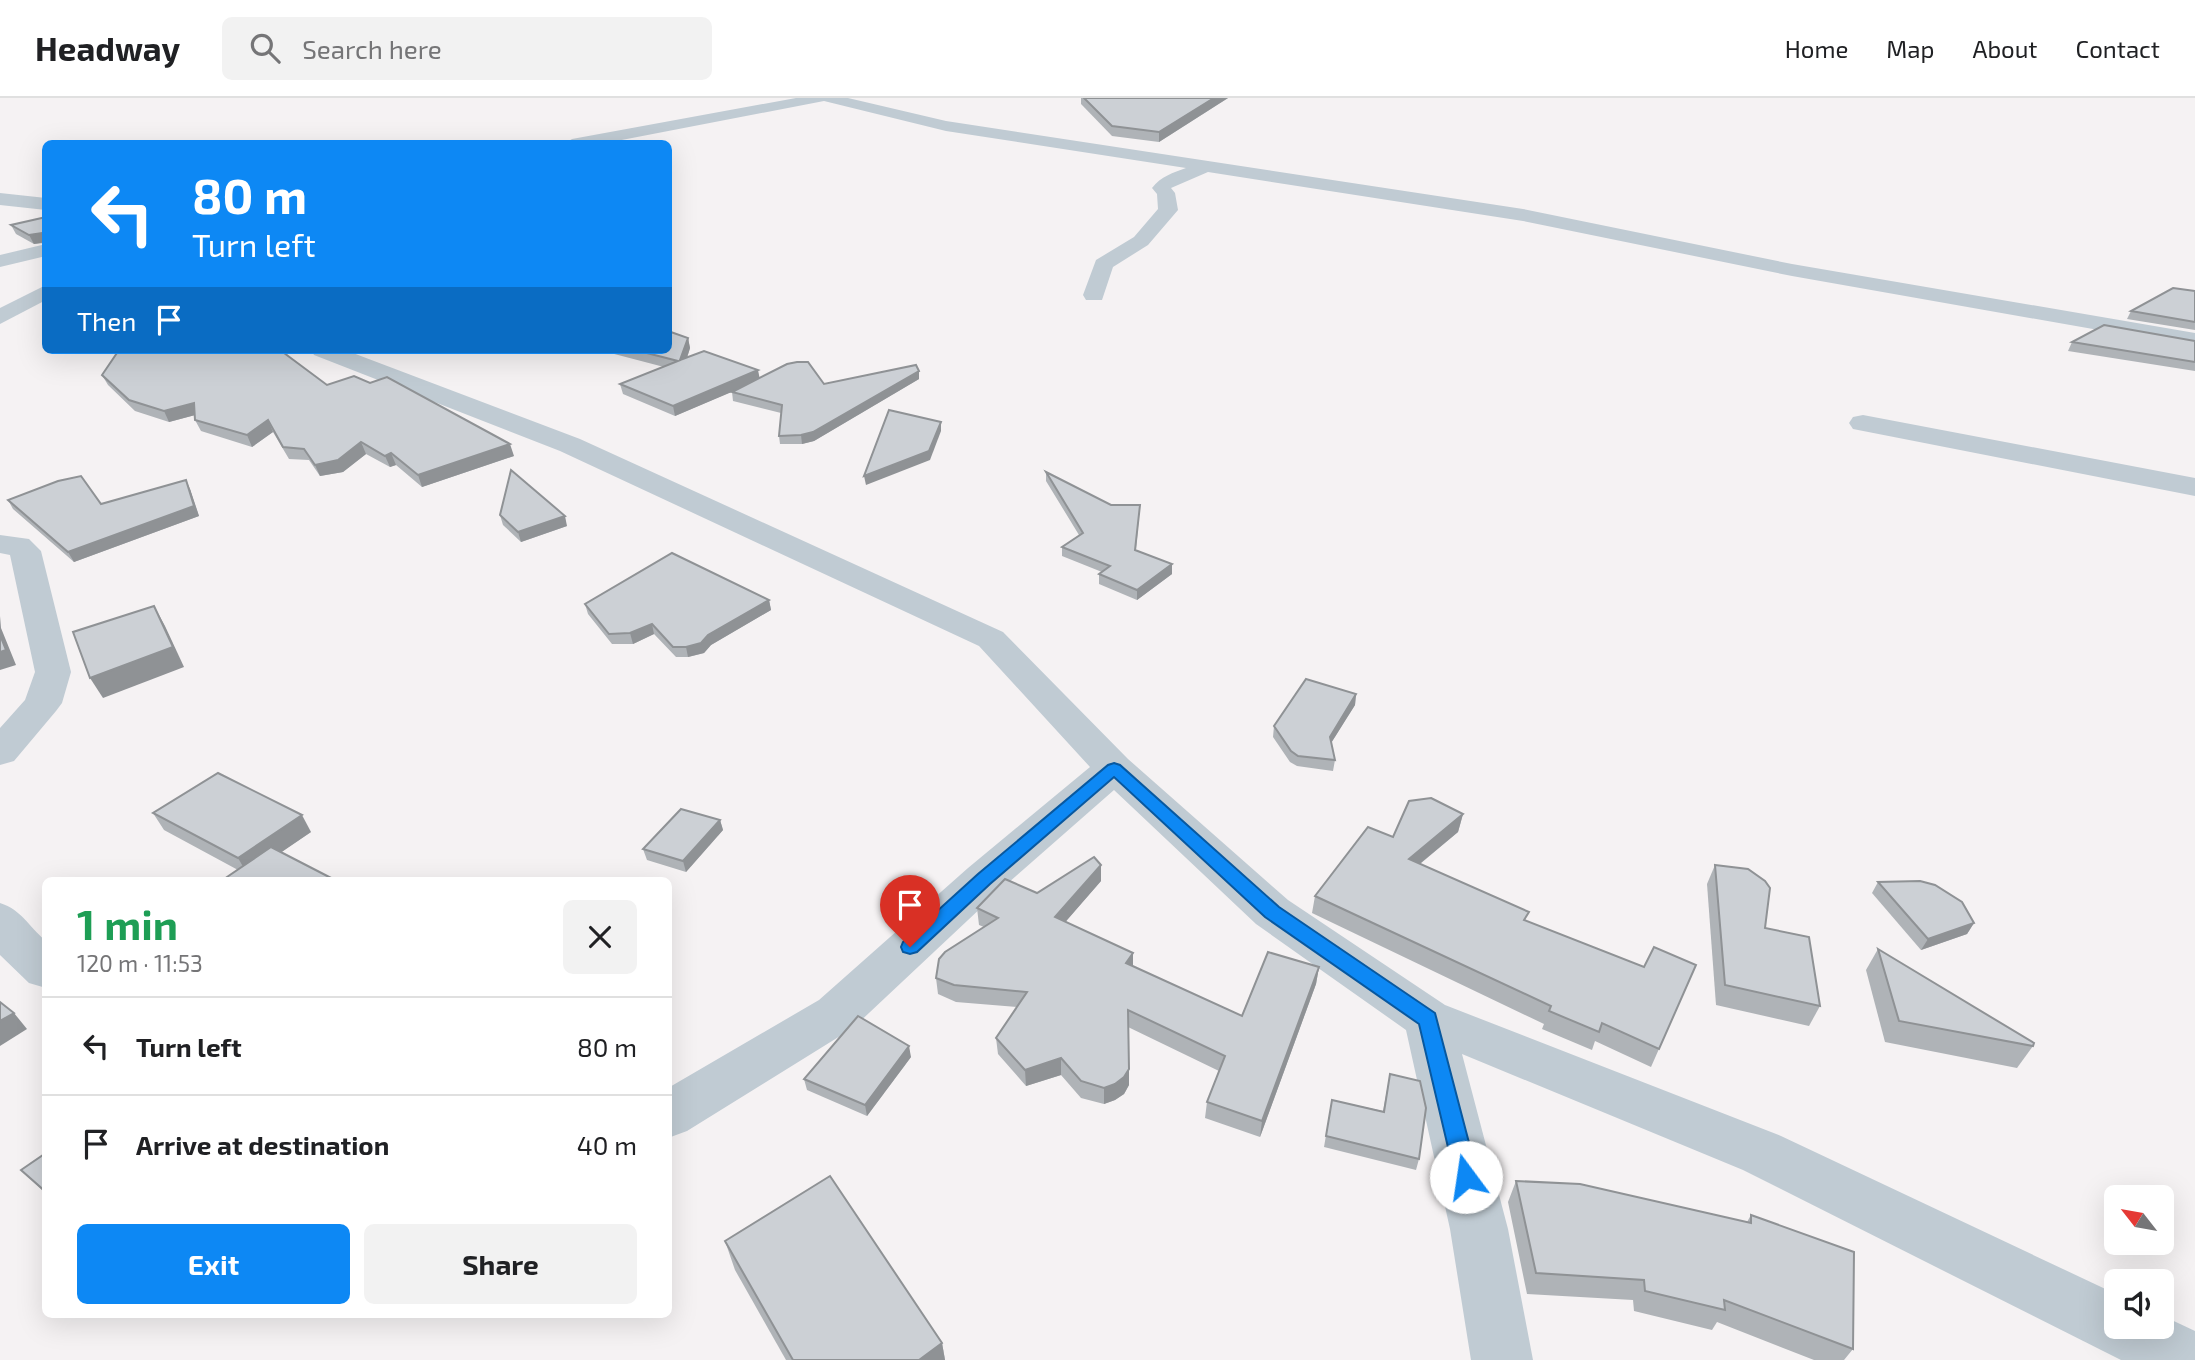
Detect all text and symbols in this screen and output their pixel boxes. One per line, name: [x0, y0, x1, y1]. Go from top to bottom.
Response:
search box: [222, 17, 712, 80]
text: Headway: [35, 28, 180, 68]
icon: search: [246, 29, 284, 67]
text: Search here: [302, 33, 442, 64]
text: Home: [1785, 34, 1848, 63]
text: Map: [1886, 34, 1934, 63]
text: About: [1972, 34, 2038, 63]
text: Contact: [2076, 34, 2160, 63]
text: 80 m: [192, 165, 307, 224]
icon: left: [77, 168, 168, 259]
text: Turn left: [192, 225, 316, 263]
icon: arrive: [150, 301, 188, 339]
text: Then: [77, 305, 136, 336]
pin: [880, 875, 940, 947]
icon: arrive: [891, 886, 929, 924]
text: 1 min: [77, 898, 178, 948]
button: close: [563, 900, 637, 974]
text: 120 m · 11:53: [77, 949, 203, 977]
icon: left: [77, 1027, 115, 1065]
text: Turn left: [136, 1031, 242, 1062]
text: 80 m: [577, 1031, 637, 1062]
icon: arrive: [77, 1125, 115, 1163]
text: Arrive at destination: [136, 1129, 389, 1160]
text: 40 m: [577, 1129, 637, 1160]
position arrow: [1429, 1140, 1503, 1214]
north arrow: [2104, 1185, 2174, 1255]
map controls: [2104, 1185, 2174, 1339]
button: Exit: [77, 1224, 350, 1304]
button: Share: [364, 1224, 637, 1304]
button: sound: [2104, 1269, 2174, 1339]

